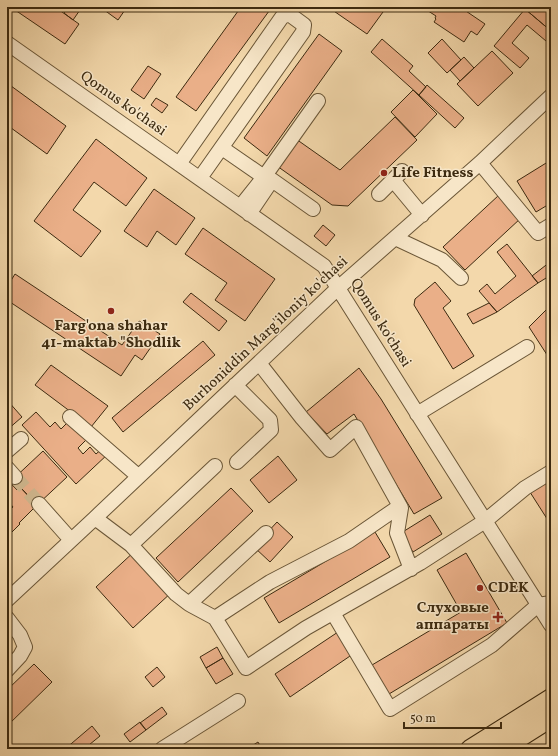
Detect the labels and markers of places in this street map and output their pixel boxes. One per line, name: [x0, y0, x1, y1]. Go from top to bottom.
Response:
place label: Life Fitness: [392, 163, 473, 184]
marker: Life Fitness: [379, 168, 389, 178]
marker: Farg'ona shahar 41-maktab "Shodlik: [106, 306, 116, 316]
place label: Farg'ona shahar 41-maktab "Shodlik: [41, 316, 181, 354]
place label: CDEK: [488, 578, 529, 599]
marker: CDEK: [475, 583, 485, 593]
place label: Слуховые аппараты: [416, 598, 489, 636]
marker: Слуховые аппараты: [492, 611, 504, 623]

